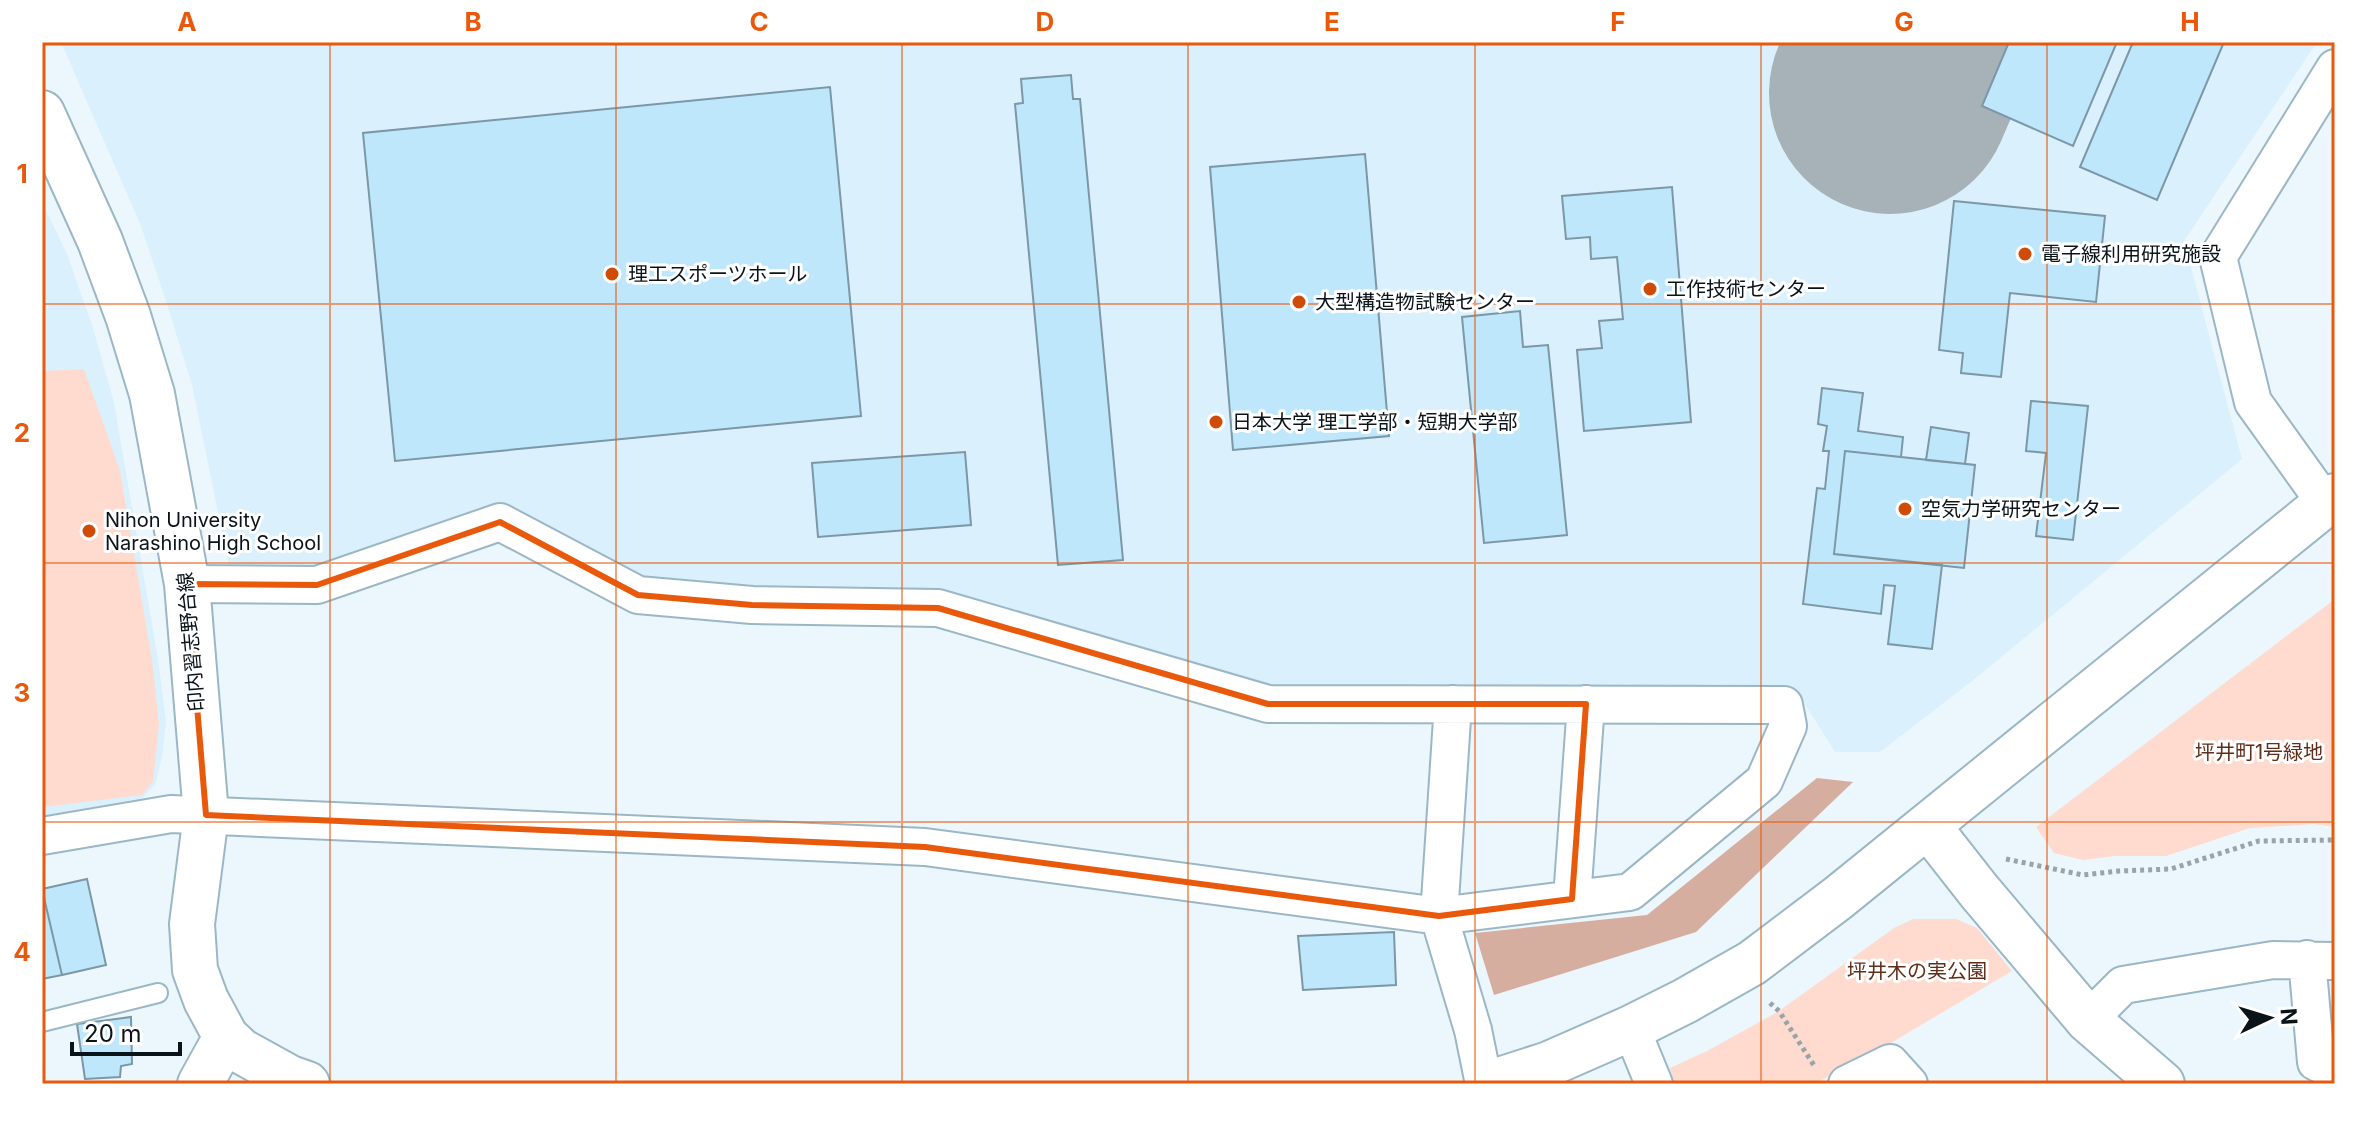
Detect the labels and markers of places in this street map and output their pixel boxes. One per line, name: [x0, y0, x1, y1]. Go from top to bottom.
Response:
place label: 電子線利用研究施設: [2041, 242, 2221, 266]
marker: 電子線利用研究施設: [2016, 245, 2034, 263]
place label: 理工スポーツホール: [628, 262, 808, 286]
marker: 理工スポーツホール: [603, 265, 621, 283]
place label: 工作技術センター: [1666, 277, 1826, 301]
marker: 工作技術センター: [1641, 280, 1659, 298]
place label: 大型構造物試験センター: [1315, 290, 1535, 314]
marker: 大型構造物試験センター: [1290, 293, 1308, 311]
place label: 日本大学 理工学部・短期大学部: [1232, 410, 1518, 434]
marker: 日本大学 理工学部・短期大学部: [1207, 413, 1225, 431]
place label: 空気力学研究センター: [1921, 497, 2121, 521]
marker: 空気力学研究センター: [1896, 500, 1914, 518]
place label: Nihon University Narashino High School: [105, 508, 321, 555]
marker: Nihon University Narashino High School: [80, 522, 98, 540]

